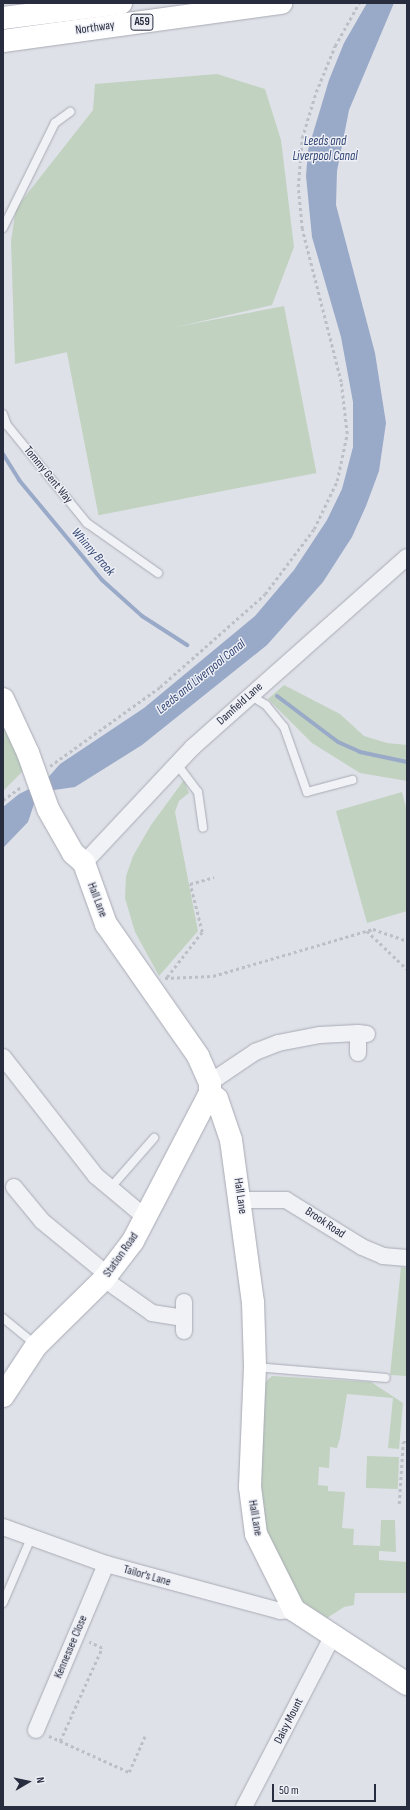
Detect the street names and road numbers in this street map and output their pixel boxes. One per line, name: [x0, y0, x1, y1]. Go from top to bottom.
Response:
road number: A59: [130, 13, 154, 31]
street label: Northway: [75, 18, 115, 38]
street label: Tommy Gent Way: [21, 444, 75, 506]
street label: Damfield Lane: [214, 680, 266, 728]
street label: Hall Lane: [84, 881, 110, 919]
street label: Hall Lane: [230, 1177, 250, 1215]
street label: Brook Road: [302, 1204, 348, 1242]
street label: Station Road: [100, 1230, 142, 1280]
street label: Hall Lane: [245, 1499, 265, 1537]
street label: Tailor's Lane: [122, 1562, 172, 1590]
street label: Kennessee Close: [51, 1613, 91, 1681]
street label: Daisy Mount: [271, 1696, 307, 1746]

